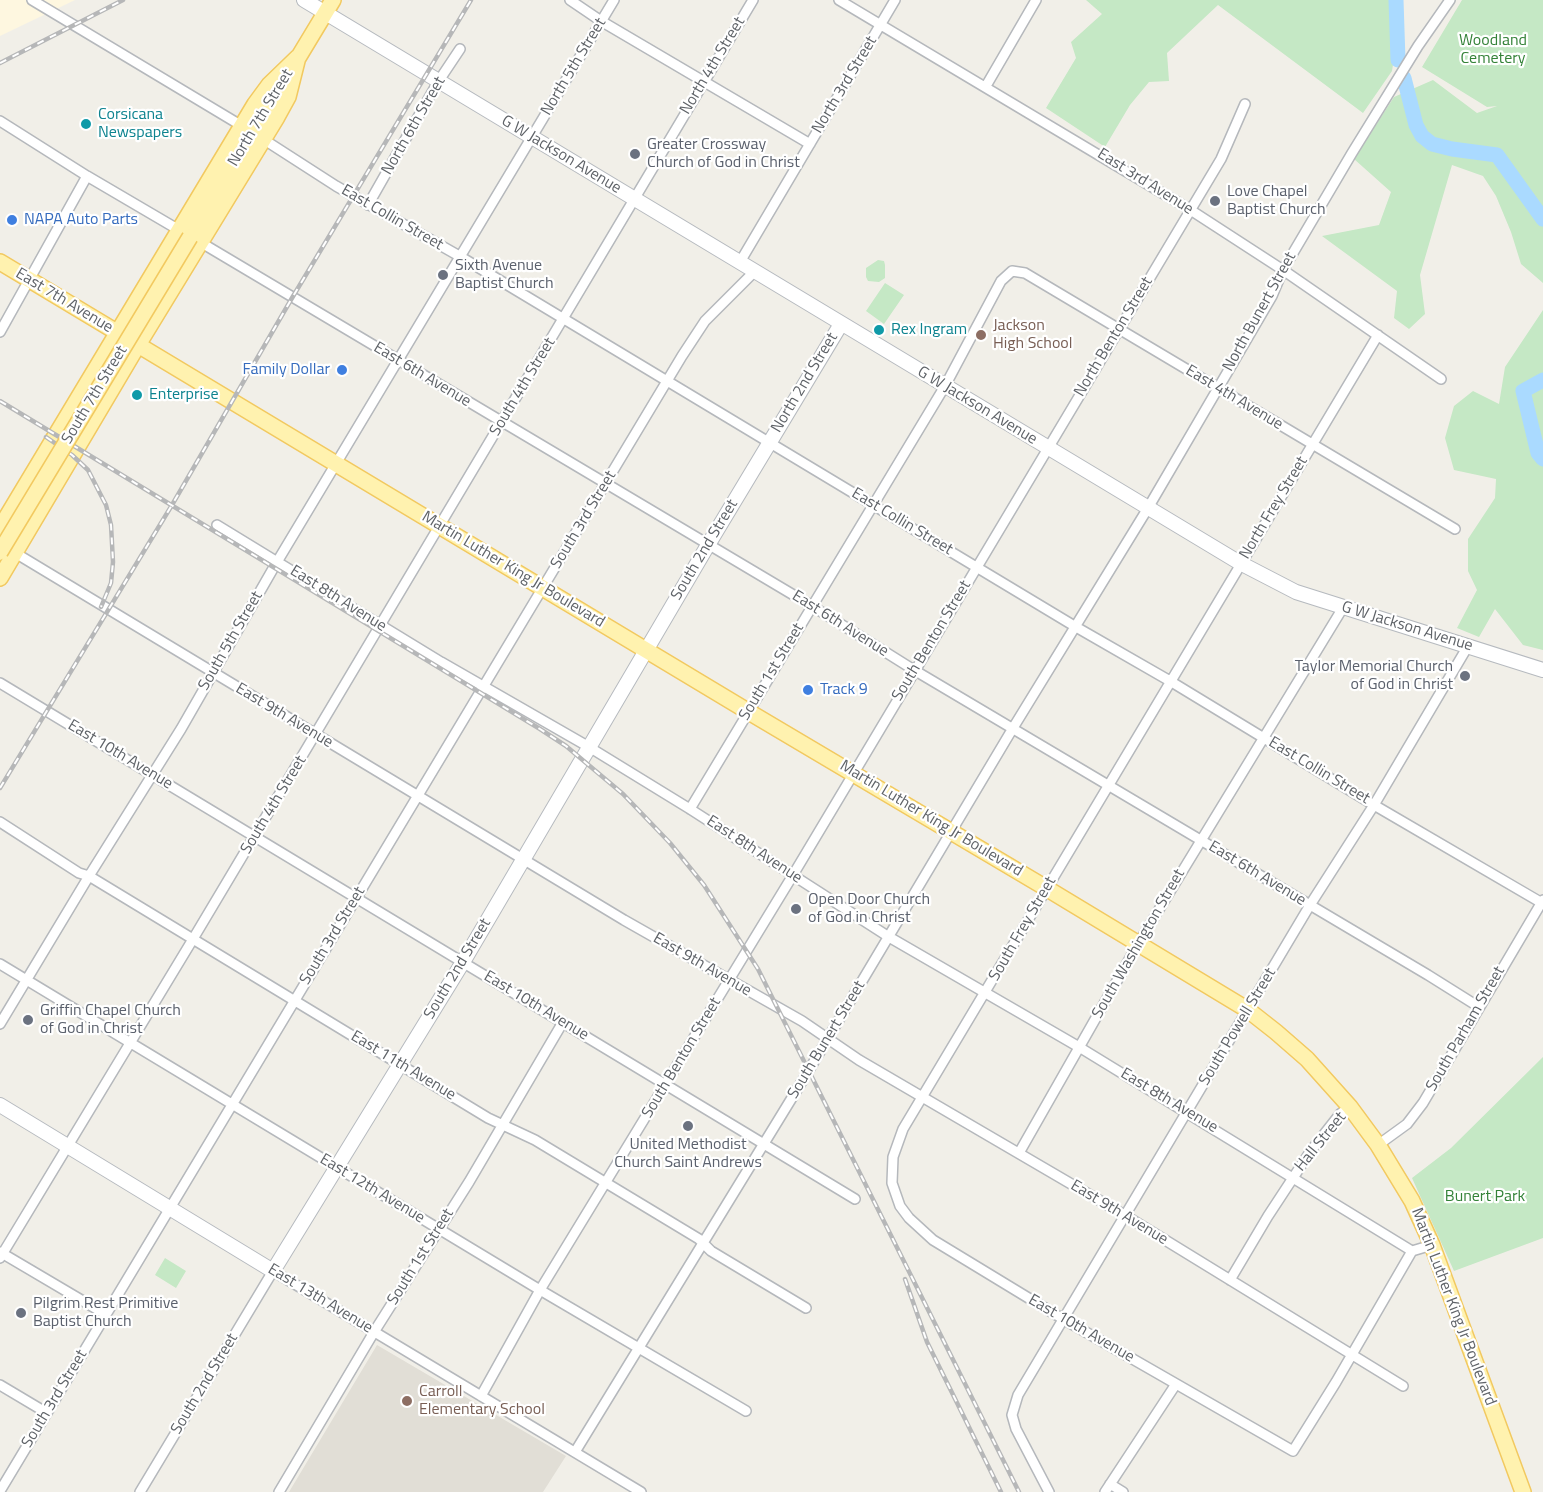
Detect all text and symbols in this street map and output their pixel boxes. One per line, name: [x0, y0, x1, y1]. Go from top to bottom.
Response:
street label: North 4th Street: [676, 14, 750, 118]
street label: North 5th Street: [537, 15, 611, 119]
park label: Woodland Cemetery: [1459, 31, 1527, 69]
street label: North 3rd Street: [808, 33, 882, 137]
street label: North 7th Street: [224, 66, 298, 170]
street label: North 6th Street: [378, 73, 450, 179]
place label: Corsicana Newspapers: [98, 105, 182, 143]
street label: G W Jackson Avenue: [498, 112, 624, 198]
marker: Corsicana Newspapers: [79, 117, 93, 131]
place label: Greater Crossway Church of God in Christ: [647, 135, 800, 173]
street label: East 3rd Avenue: [1093, 145, 1197, 219]
marker: Greater Crossway Church of God in Christ: [628, 147, 642, 161]
street label: East Collin Street: [338, 181, 446, 255]
place label: Love Chapel Baptist Church: [1227, 182, 1326, 220]
marker: Love Chapel Baptist Church: [1208, 194, 1222, 208]
place label: NAPA Auto Parts: [24, 210, 138, 230]
marker: NAPA Auto Parts: [5, 213, 19, 227]
street label: North Bunert Street: [1219, 249, 1301, 375]
place label: Sixth Avenue Baptist Church: [455, 256, 554, 294]
street label: East 7th Avenue: [12, 264, 116, 338]
marker: Sixth Avenue Baptist Church: [436, 268, 450, 282]
street label: North Benton Street: [1071, 274, 1157, 400]
place label: Jackson High School: [993, 316, 1072, 354]
place label: Rex Ingram: [891, 320, 967, 340]
marker: Rex Ingram: [872, 323, 886, 337]
marker: Jackson High School: [974, 328, 988, 342]
street label: North 2nd Street: [768, 330, 842, 436]
street label: South 4th Street: [486, 334, 560, 440]
street label: East 6th Avenue: [370, 338, 474, 412]
street label: South 7th Street: [58, 342, 132, 448]
place label: Family Dollar: [243, 360, 330, 380]
street label: East 4th Avenue: [1182, 361, 1286, 435]
marker: Family Dollar: [335, 363, 349, 377]
street label: G W Jackson Avenue: [914, 363, 1040, 449]
place label: Enterprise: [149, 385, 219, 405]
marker: Enterprise: [130, 388, 144, 402]
street label: North Frey Street: [1236, 453, 1312, 563]
street label: South 3rd Street: [547, 468, 621, 572]
street label: East Collin Street: [848, 484, 956, 560]
street label: South 2nd Street: [667, 496, 743, 604]
street label: Martin Luther King Jr Boulevard: [418, 508, 608, 632]
street label: East 8th Avenue: [286, 562, 390, 636]
street label: South Benton Street: [888, 577, 976, 705]
street label: East 6th Avenue: [788, 587, 892, 661]
street label: South 5th Street: [195, 588, 267, 694]
street label: G W Jackson Avenue: [1339, 598, 1475, 656]
street label: South 1st Street: [735, 620, 809, 724]
place label: Taylor Memorial Church of God in Christ: [1295, 657, 1453, 695]
marker: Taylor Memorial Church of God in Christ: [1458, 669, 1472, 683]
street label: East 9th Avenue: [232, 679, 336, 753]
place label: Track 9: [820, 680, 868, 700]
marker: Track 9: [801, 683, 815, 697]
street label: East 10th Avenue: [64, 716, 176, 794]
street label: East Collin Street: [1265, 733, 1373, 809]
street label: South 4th Street: [237, 752, 311, 858]
street label: Martin Luther King Jr Boulevard: [836, 757, 1026, 881]
street label: East 8th Avenue: [703, 812, 805, 888]
street label: East 6th Avenue: [1205, 837, 1309, 911]
street label: South Washington Street: [1088, 866, 1190, 1022]
street label: South Frey Street: [985, 873, 1061, 985]
street label: South 3rd Street: [296, 884, 370, 988]
place label: Open Door Church of God in Christ: [808, 890, 930, 928]
marker: Open Door Church of God in Christ: [789, 902, 803, 916]
street label: South 2nd Street: [420, 915, 496, 1023]
street label: East 9th Avenue: [649, 929, 755, 1001]
street label: South Parham Street: [1422, 963, 1510, 1095]
street label: South Powell Street: [1195, 965, 1281, 1089]
street label: East 10th Avenue: [480, 967, 592, 1045]
street label: South Bunert Street: [784, 978, 870, 1102]
street label: South Benton Street: [638, 994, 726, 1122]
place label: Griffin Chapel Church of God in Christ: [40, 1001, 181, 1039]
marker: Griffin Chapel Church of God in Christ: [21, 1013, 35, 1027]
street label: East 11th Avenue: [347, 1027, 459, 1105]
street label: East 8th Avenue: [1117, 1064, 1221, 1138]
street label: Hall Street: [1291, 1108, 1351, 1176]
marker: United Methodist Church Saint Andrews: [681, 1119, 695, 1133]
place label: United Methodist Church Saint Andrews: [614, 1135, 762, 1173]
street label: East 12th Avenue: [316, 1150, 428, 1228]
street label: East 9th Avenue: [1067, 1176, 1171, 1250]
park label: Bunert Park: [1445, 1187, 1525, 1207]
street label: South 1st Street: [384, 1205, 458, 1309]
street label: Martin Luther King Jr Boulevard: [1406, 1205, 1500, 1409]
street label: East 13th Avenue: [264, 1260, 376, 1338]
street label: East 10th Avenue: [1025, 1291, 1137, 1367]
place label: Pilgrim Rest Primitive Baptist Church: [33, 1294, 178, 1332]
marker: Pilgrim Rest Primitive Baptist Church: [14, 1306, 28, 1320]
street label: South 2nd Street: [167, 1330, 243, 1438]
street label: South 3rd Street: [18, 1347, 92, 1451]
place label: Carroll Elementary School: [419, 1382, 545, 1420]
marker: Carroll Elementary School: [400, 1394, 414, 1408]

